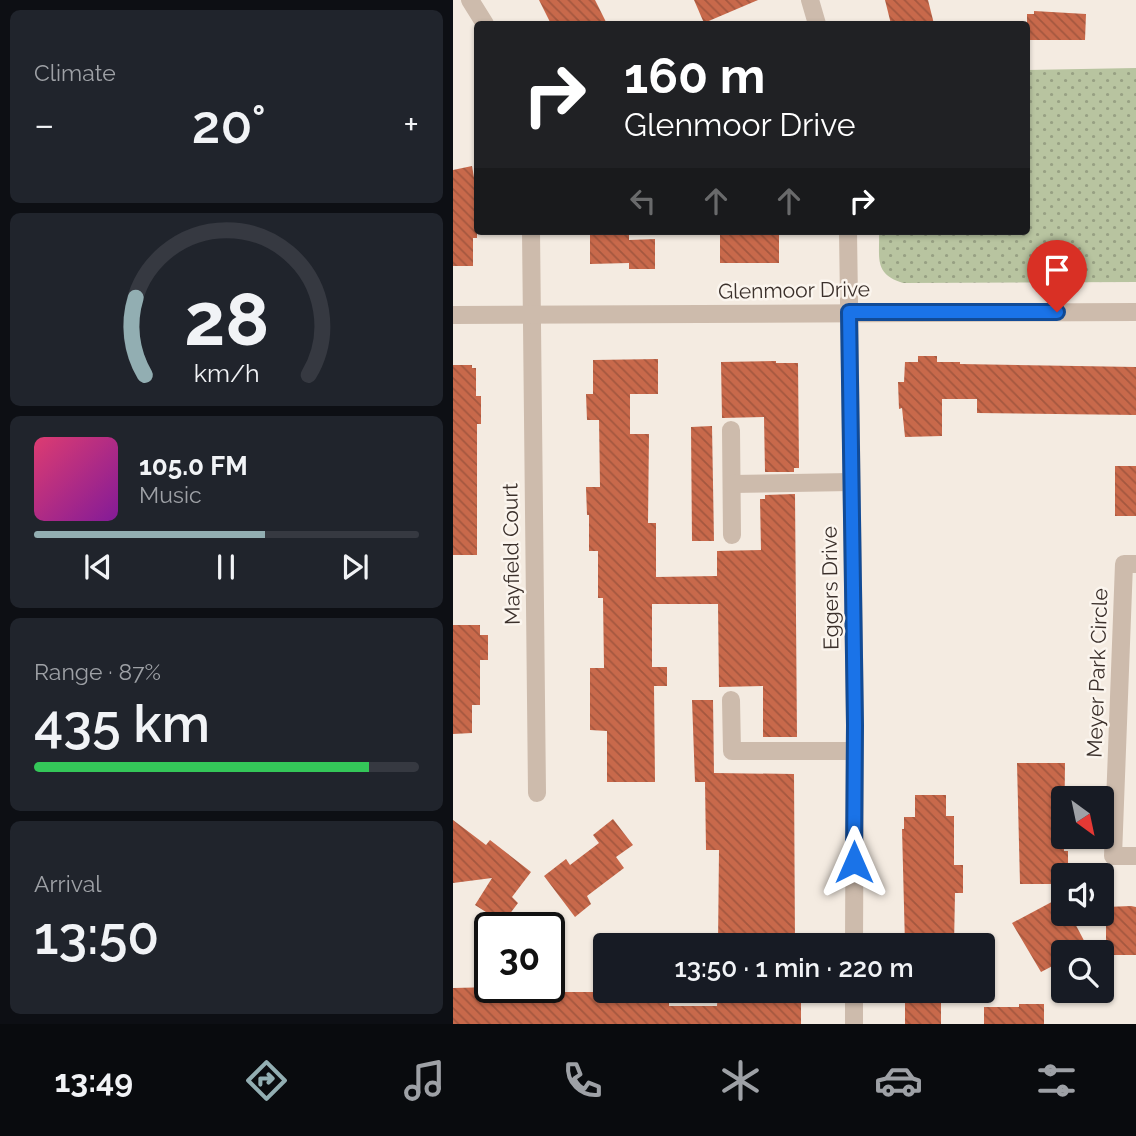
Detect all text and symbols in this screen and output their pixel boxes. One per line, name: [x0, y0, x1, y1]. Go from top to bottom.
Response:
text: 160 m: [624, 47, 765, 104]
icon: right: [509, 49, 600, 140]
text: Climate: [34, 59, 116, 86]
text: 20°: [192, 94, 266, 155]
text: −: [34, 102, 54, 147]
text: +: [403, 102, 419, 147]
text: Glenmoor Drive: [624, 106, 856, 143]
icon: left: [624, 182, 662, 220]
icon: ahead: [697, 182, 735, 220]
icon: ahead: [770, 182, 808, 220]
icon: right: [843, 182, 881, 220]
pin: [1027, 240, 1087, 312]
icon: arrive: [1038, 251, 1076, 289]
street label: Glenmoor Drive: [718, 276, 870, 304]
text: 28: [184, 278, 269, 363]
text: km/h: [194, 358, 259, 388]
text: 105.0 FM: [139, 451, 248, 481]
text: Music: [139, 481, 202, 508]
street label: Mayfield Court: [497, 483, 525, 625]
street label: Eggers Drive: [816, 526, 844, 650]
icon: previous: [79, 548, 117, 586]
icon: pause: [207, 548, 245, 586]
icon: next: [336, 548, 374, 586]
street label: Meyer Park Circle: [1082, 588, 1112, 758]
text: Range · 87%: [34, 658, 161, 685]
text: 435 km: [34, 693, 210, 754]
north arrow: [1051, 786, 1115, 849]
map controls: [1051, 786, 1114, 1003]
position arrow: [817, 825, 891, 899]
button: sound: [1051, 863, 1114, 926]
text: Arrival: [34, 870, 101, 897]
text: 13:50: [34, 905, 159, 966]
speed limit sign: 30: [474, 912, 565, 1003]
button: search: [1051, 940, 1114, 1003]
text: 13:50 · 1 min · 220 m: [675, 953, 914, 983]
icon: directions: [242, 1056, 291, 1105]
icon: music: [400, 1056, 449, 1105]
icon: phone: [558, 1056, 607, 1105]
icon: climate: [716, 1056, 765, 1105]
icon: car: [874, 1056, 923, 1105]
icon: filters: [1032, 1056, 1081, 1105]
text: 13:49: [55, 1062, 133, 1099]

